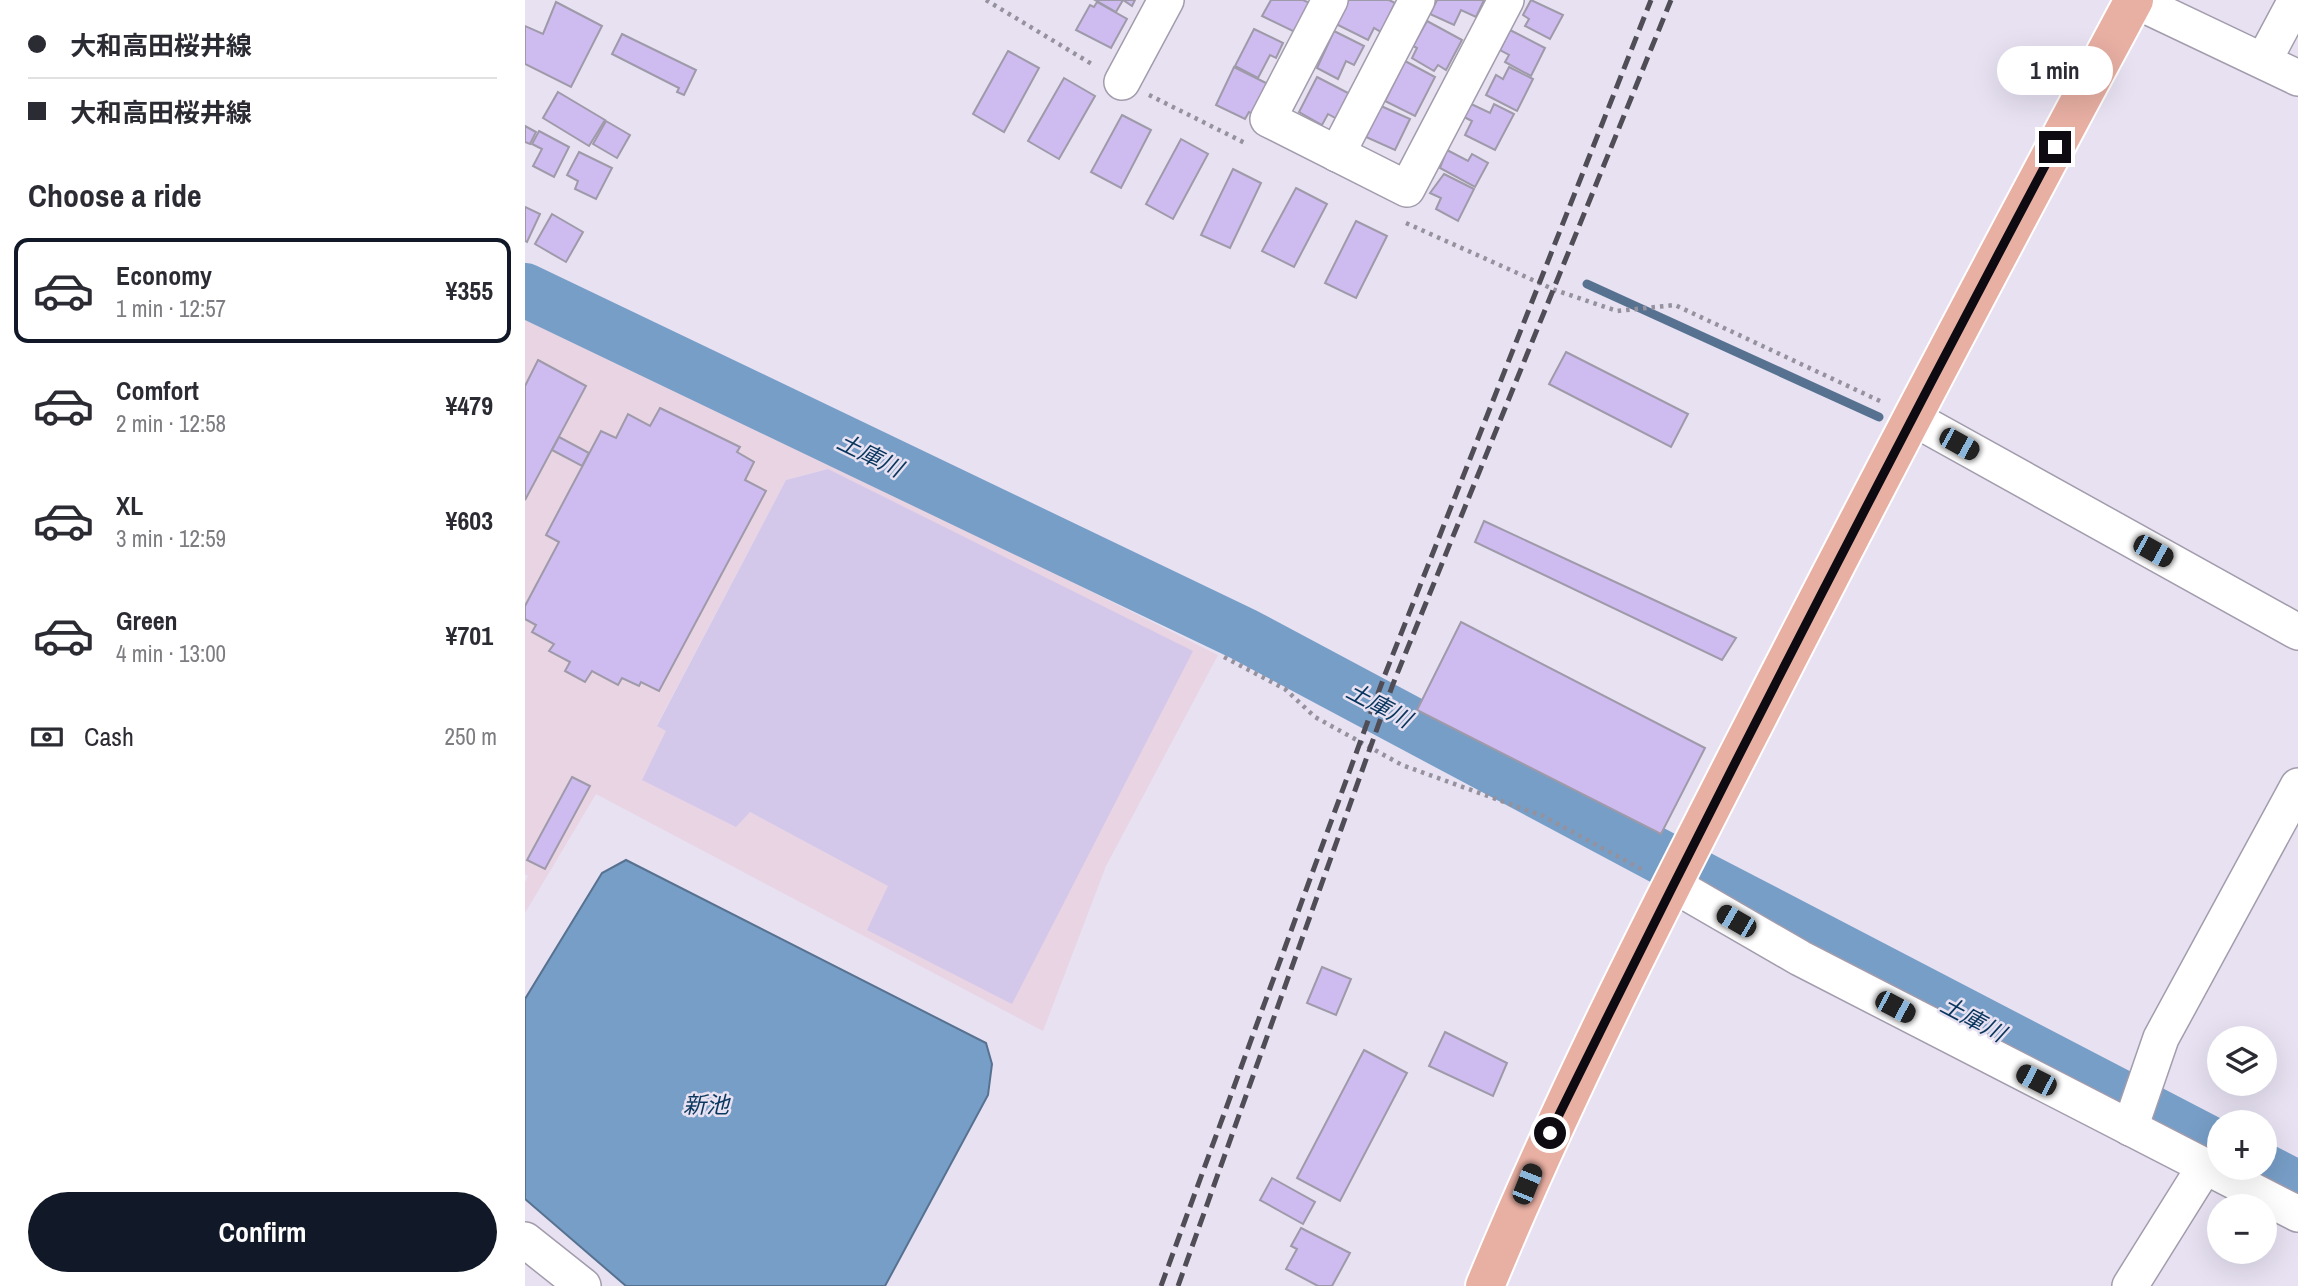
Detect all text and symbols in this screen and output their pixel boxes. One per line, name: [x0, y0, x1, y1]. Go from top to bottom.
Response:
text: 大和高田桜井線: [70, 28, 252, 63]
callout: 1 min: [1997, 46, 2113, 94]
text: 1 min: [2030, 55, 2080, 86]
text: 大和高田桜井線: [70, 95, 252, 130]
route end: [2039, 131, 2071, 163]
text: Choose a ride: [28, 174, 202, 217]
text: Economy: [116, 258, 212, 293]
icon: car: [32, 259, 95, 322]
text: ¥355: [446, 273, 493, 308]
text: 1 min · 12:57: [116, 293, 226, 324]
text: Comfort: [116, 373, 199, 408]
icon: car: [32, 374, 95, 437]
text: ¥479: [446, 388, 493, 423]
text: 2 min · 12:58: [116, 408, 226, 439]
water label: 土庫川: [832, 425, 911, 485]
car: [1936, 425, 1983, 463]
text: XL: [116, 488, 143, 523]
icon: car: [32, 489, 95, 552]
text: ¥603: [446, 503, 493, 538]
text: 3 min · 12:59: [116, 523, 226, 554]
car: [2130, 532, 2177, 570]
text: Green: [116, 603, 178, 638]
icon: car: [32, 604, 95, 667]
text: ¥701: [446, 618, 493, 653]
text: 4 min · 13:00: [116, 638, 226, 669]
water label: 土庫川: [1341, 675, 1420, 736]
icon: cash: [28, 718, 66, 756]
text: Cash: [84, 719, 134, 754]
text: 250 m: [445, 721, 497, 752]
car: [1713, 901, 1760, 941]
car: [1872, 988, 1919, 1026]
water label: 土庫川: [1935, 989, 2014, 1050]
map controls: [2207, 1026, 2277, 1264]
button: layers: [2207, 1026, 2277, 1096]
car: [2013, 1061, 2060, 1099]
water label: 新池: [683, 1089, 731, 1120]
button: +: [2207, 1110, 2277, 1180]
route start: [1534, 1117, 1566, 1149]
car: [1510, 1161, 1545, 1207]
button: Confirm: [28, 1192, 497, 1272]
button: −: [2207, 1194, 2277, 1264]

